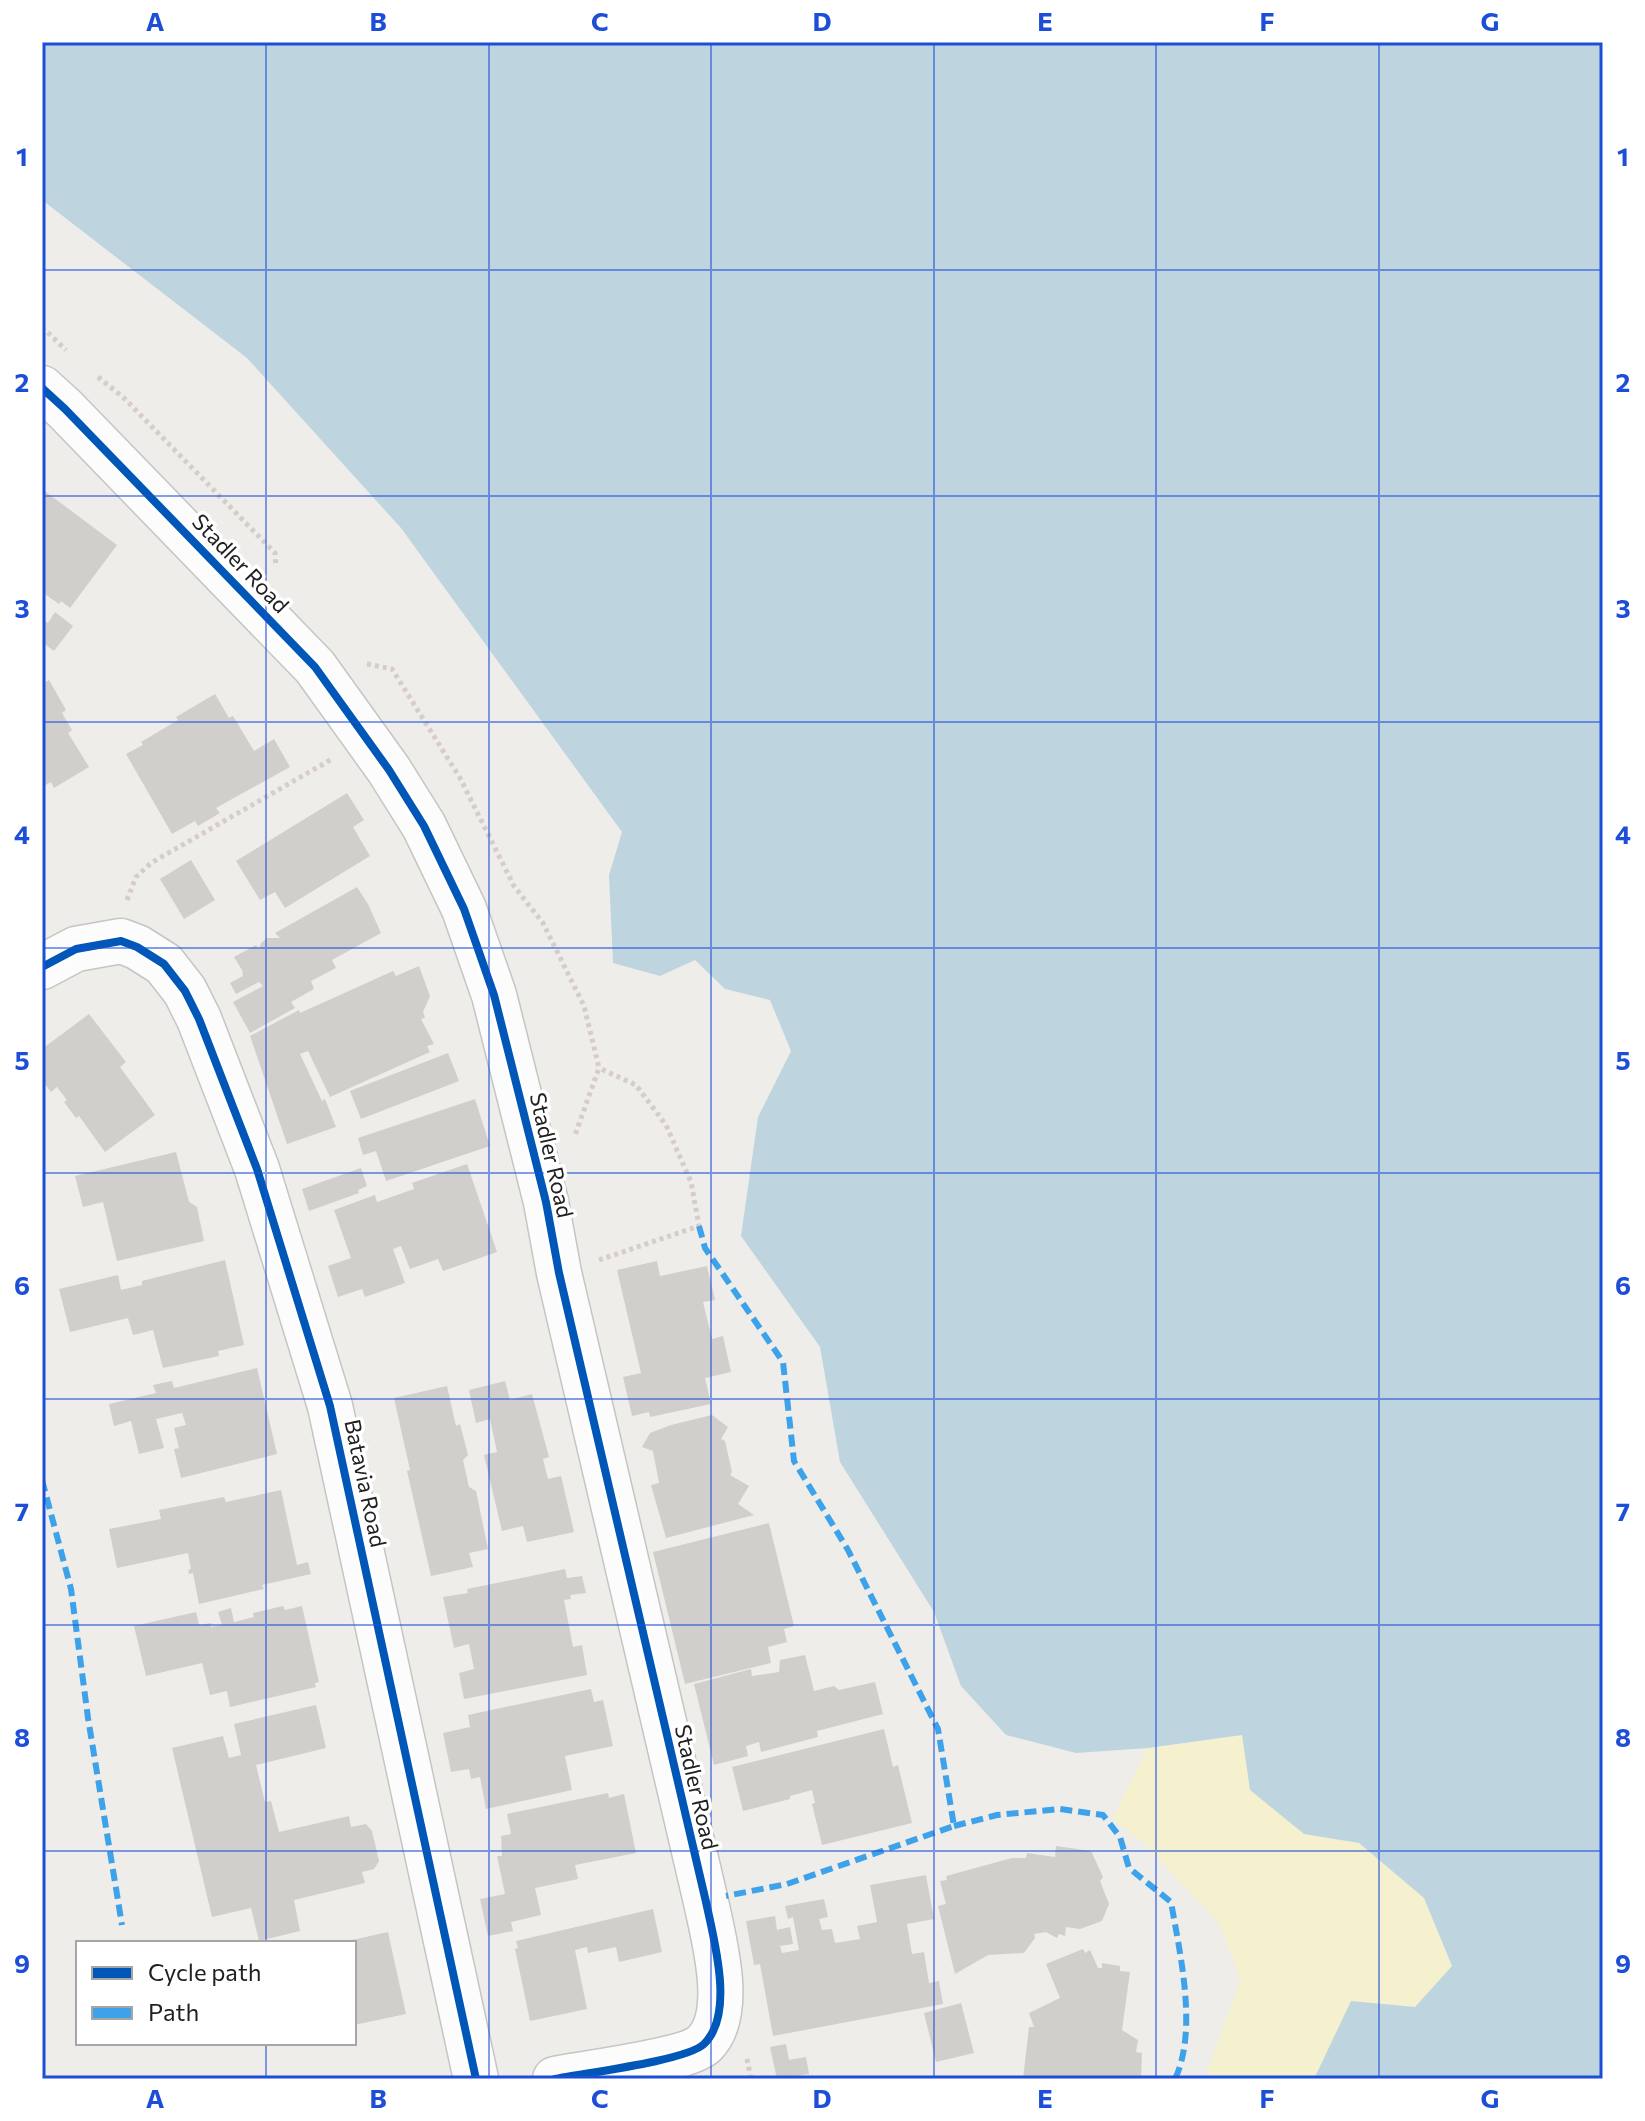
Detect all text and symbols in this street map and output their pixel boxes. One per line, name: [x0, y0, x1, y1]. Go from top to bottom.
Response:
text: A: [146, 5, 165, 36]
text: B: [369, 5, 387, 36]
text: C: [591, 5, 609, 36]
text: D: [812, 5, 832, 36]
text: E: [1037, 5, 1053, 36]
text: F: [1259, 5, 1275, 36]
text: G: [1481, 5, 1499, 36]
text: 1: [16, 140, 28, 171]
text: 1: [1617, 140, 1629, 171]
text: 2: [15, 366, 29, 397]
text: 2: [1616, 366, 1630, 397]
street label: Stadler Road: [187, 508, 295, 618]
text: 3: [14, 592, 30, 623]
text: 3: [1615, 592, 1631, 623]
text: 4: [14, 818, 30, 849]
text: 4: [1615, 818, 1631, 849]
text: 5: [14, 1044, 30, 1075]
text: 5: [1615, 1044, 1631, 1075]
street label: Stadler Road: [525, 1090, 579, 1220]
text: 6: [14, 1269, 30, 1300]
text: 6: [1615, 1269, 1631, 1300]
street label: Batavia Road: [339, 1417, 393, 1549]
text: 7: [15, 1495, 29, 1526]
text: 7: [1616, 1495, 1630, 1526]
text: 8: [14, 1721, 30, 1752]
text: 8: [1615, 1721, 1631, 1752]
street label: Stadler Road: [670, 1722, 724, 1852]
legend: [76, 1941, 356, 2045]
text: 9: [14, 1947, 30, 1978]
text: 9: [1615, 1947, 1631, 1978]
text: Cycle path: [148, 1957, 262, 1986]
text: Path: [148, 1997, 199, 2026]
text: A: [146, 2082, 165, 2113]
text: B: [369, 2082, 387, 2113]
text: C: [591, 2082, 609, 2113]
text: D: [812, 2082, 832, 2113]
text: E: [1037, 2082, 1053, 2113]
text: F: [1259, 2082, 1275, 2113]
text: G: [1481, 2082, 1499, 2113]

